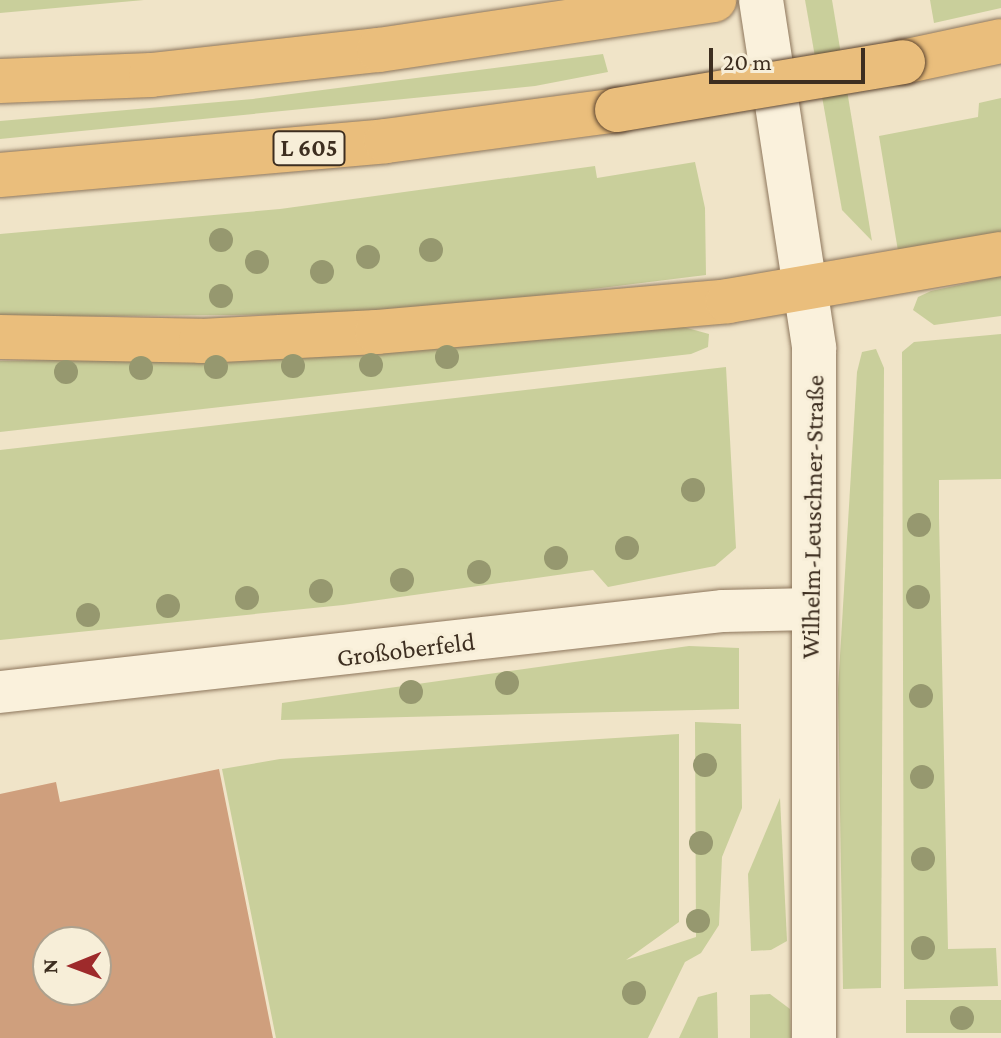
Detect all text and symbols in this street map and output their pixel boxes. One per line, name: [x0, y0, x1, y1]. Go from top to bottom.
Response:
scale bar: [713, 32, 869, 82]
text: 20 m: [723, 48, 772, 75]
road number: L 605: [271, 128, 347, 168]
street label: Wilhelm-Leuschner-Straße: [795, 375, 831, 659]
street label: Großoberfeld: [335, 626, 477, 674]
north arrow: [32, 926, 112, 1006]
text: N: [37, 959, 62, 974]

